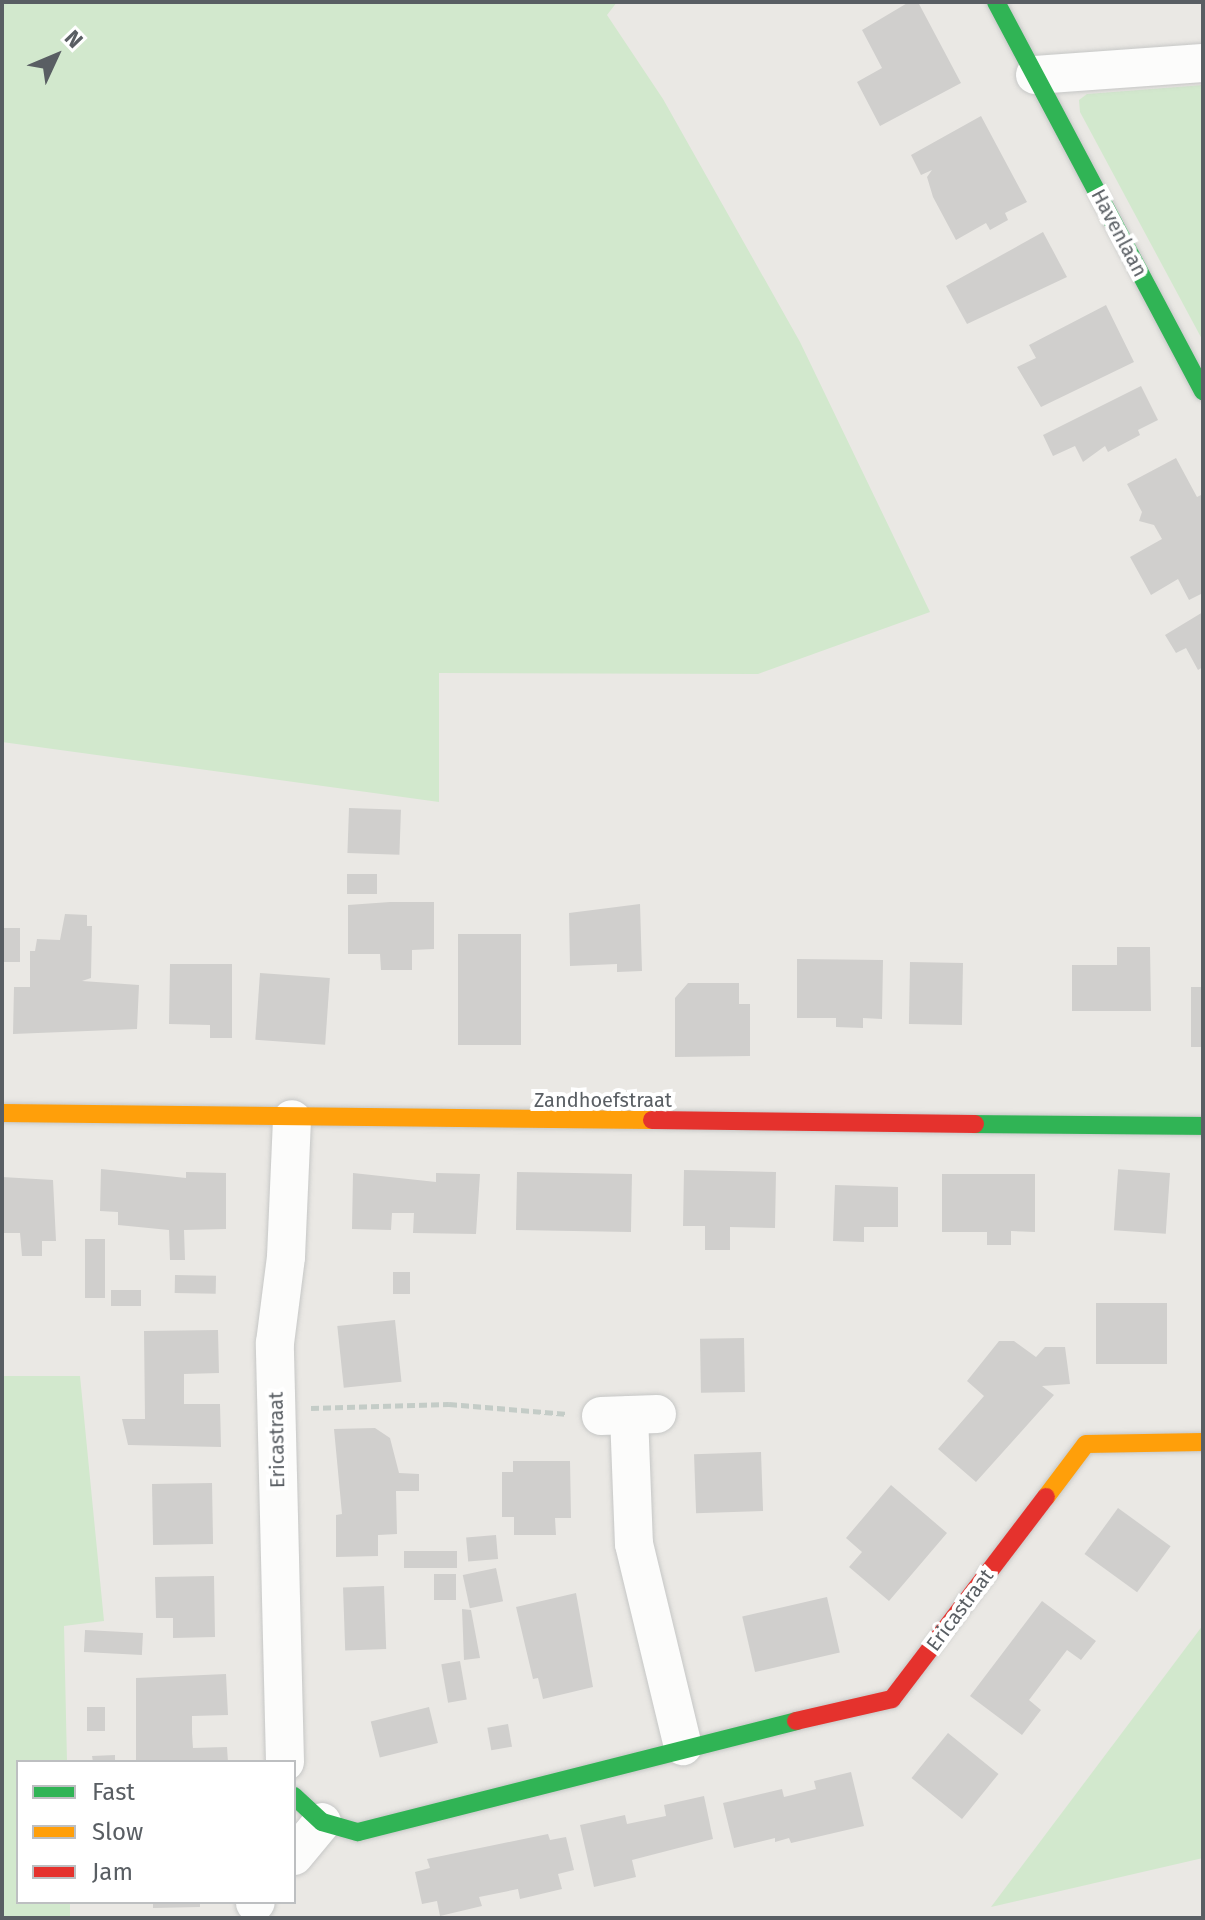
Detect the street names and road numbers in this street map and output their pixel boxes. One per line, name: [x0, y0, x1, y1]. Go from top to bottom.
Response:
street label: Havenlaan: [1086, 185, 1152, 281]
street label: Zandhoefstraat: [534, 1088, 672, 1112]
street label: Ericastraat: [264, 1392, 290, 1488]
street label: Ericastraat: [921, 1564, 999, 1656]

